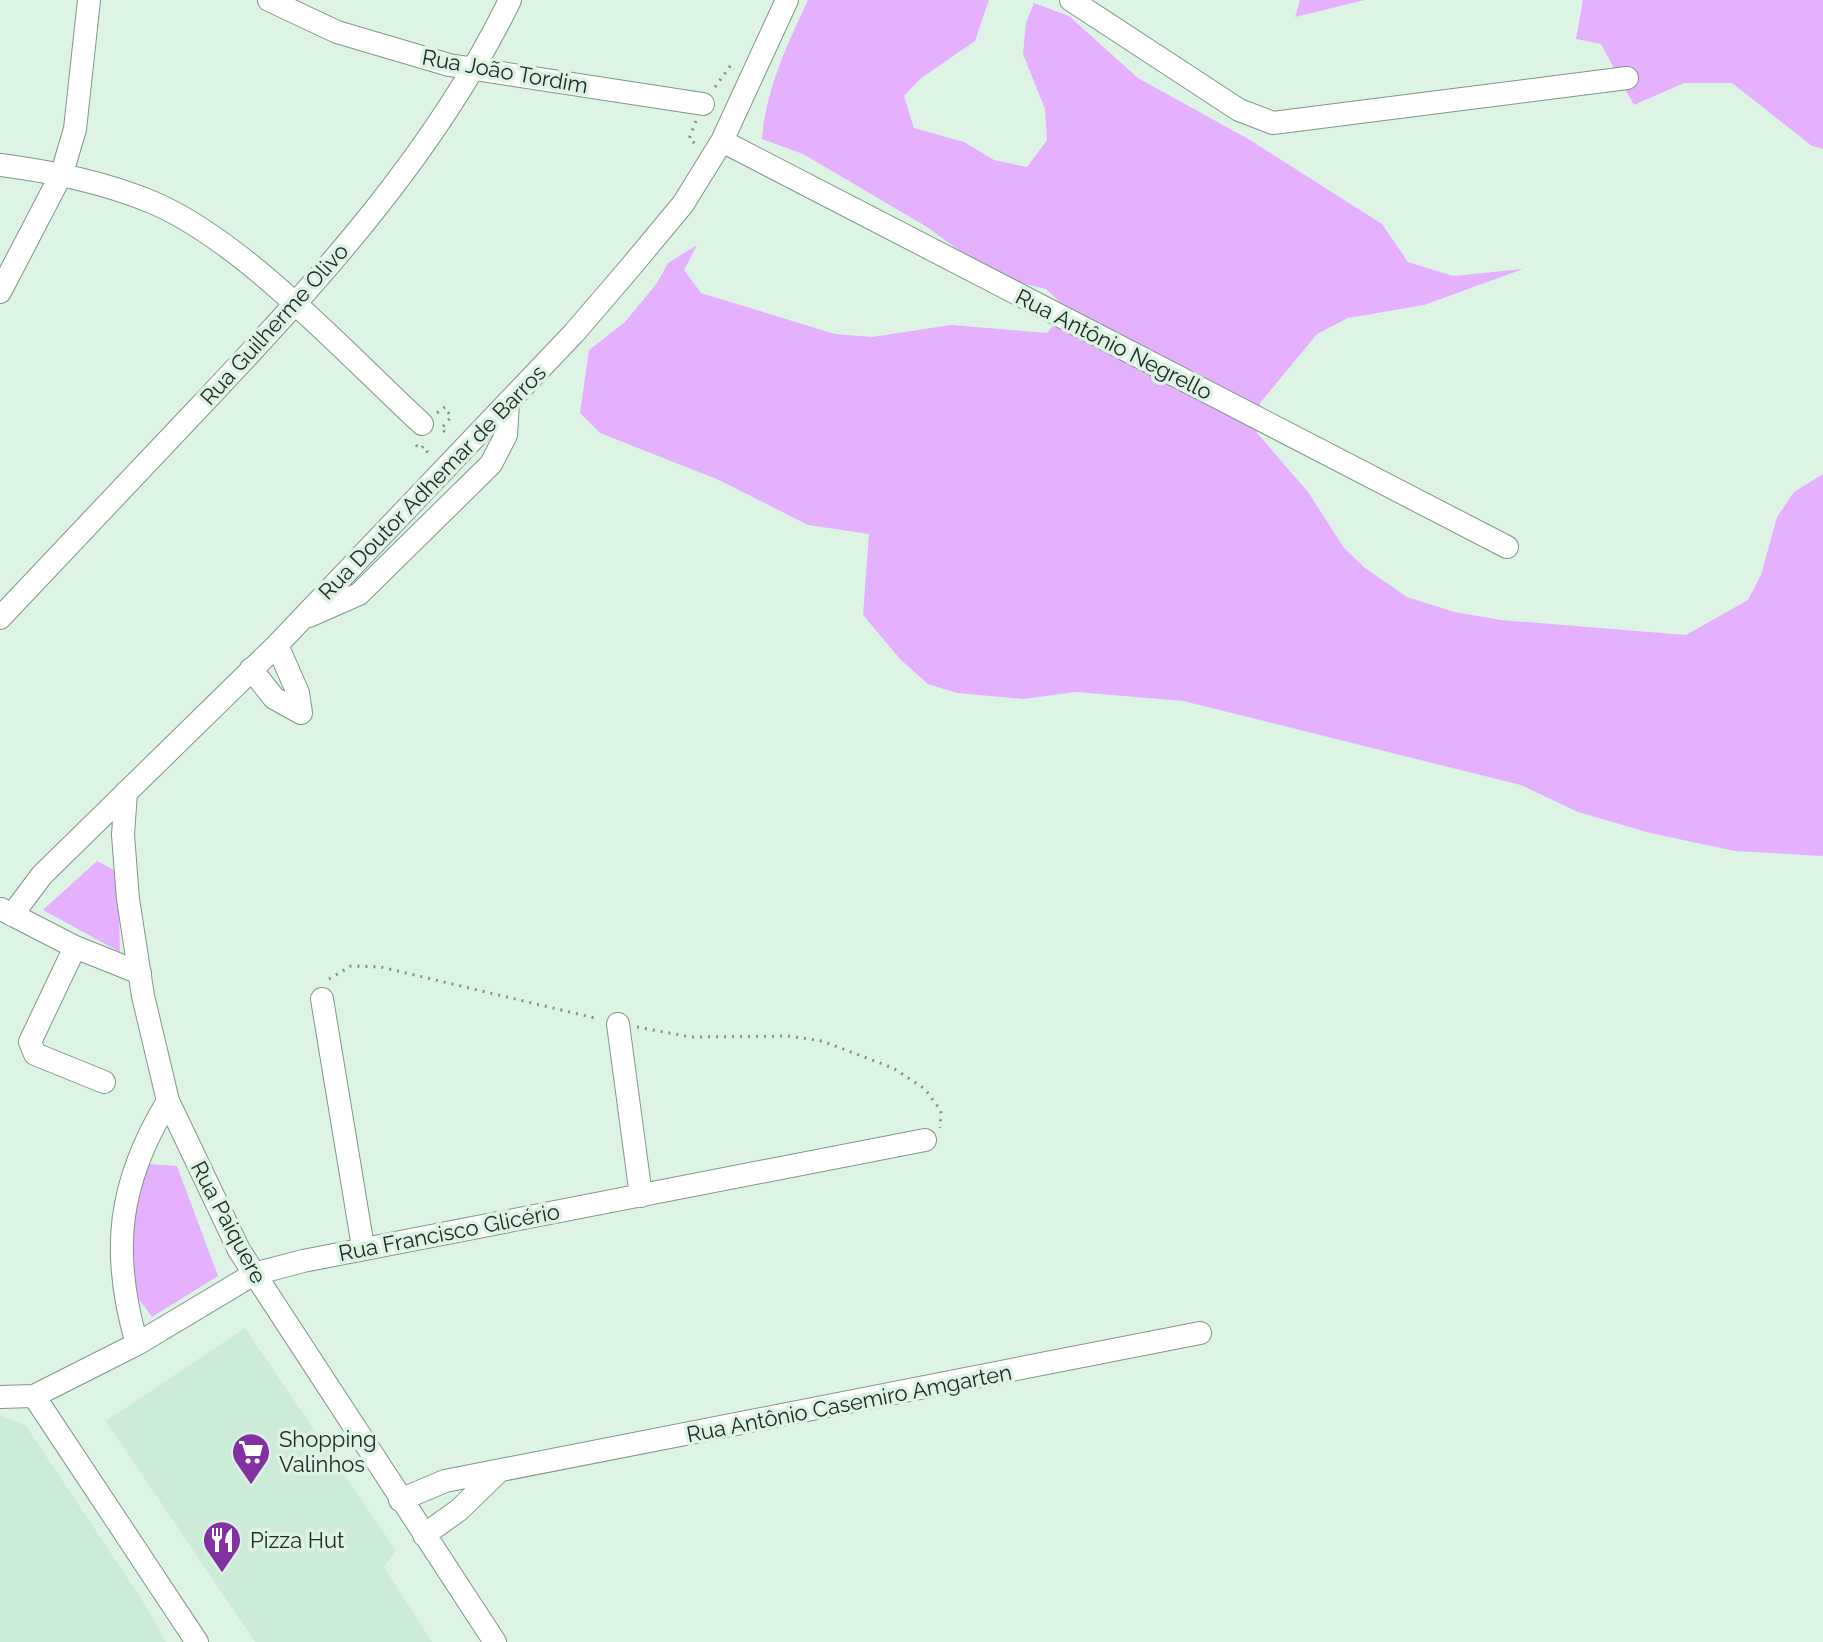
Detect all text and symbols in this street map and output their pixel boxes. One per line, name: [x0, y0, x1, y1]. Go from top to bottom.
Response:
street label: Rua João Tordim: [420, 44, 590, 98]
street label: Rua Guilherme Olivo: [195, 238, 353, 410]
street label: Rua Antônio Negrello: [1011, 283, 1217, 405]
street label: Rua Doutor Adhemar de Barros: [313, 359, 551, 605]
street label: Rua Paiquere: [186, 1156, 272, 1288]
street label: Rua Francisco Glicério: [336, 1198, 562, 1266]
street label: Rua Antônio Casemiro Amgarten: [684, 1359, 1014, 1447]
place label: Shopping Valinhos: [279, 1426, 377, 1477]
supermarket icon: Shopping Valinhos: [230, 1431, 272, 1486]
restaurant icon: Pizza Hut: [201, 1519, 243, 1574]
place label: Pizza Hut: [250, 1527, 345, 1553]

